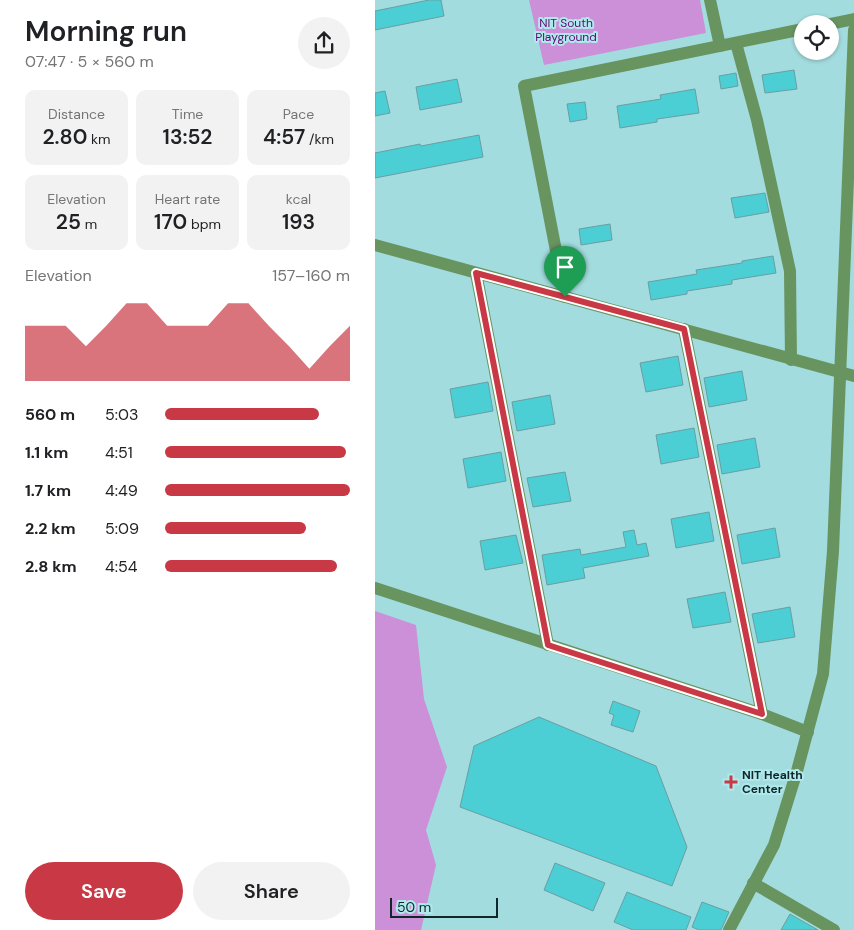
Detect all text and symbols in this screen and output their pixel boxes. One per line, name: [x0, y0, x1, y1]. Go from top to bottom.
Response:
text: Morning run: [25, 13, 187, 50]
park label: NIT South Playground: [535, 15, 597, 45]
map controls: [794, 15, 839, 60]
button: locate: [794, 15, 839, 60]
button: share: [298, 17, 350, 69]
text: 07:47 · 5 × 560 m: [25, 51, 154, 72]
text: Distance: [48, 105, 105, 123]
text: Time: [172, 105, 203, 123]
text: Pace: [283, 105, 314, 123]
text: 2.80: [42, 123, 87, 151]
text: 13:52: [163, 123, 212, 151]
text: 4:57: [263, 123, 305, 151]
text: km: [87, 130, 111, 148]
text: /km: [305, 130, 334, 148]
text: Elevation: [47, 190, 106, 208]
text: Heart rate: [155, 190, 220, 208]
text: kcal: [286, 190, 311, 208]
text: 25: [56, 208, 81, 236]
text: 170: [154, 208, 187, 236]
text: 193: [282, 208, 315, 236]
text: m: [81, 215, 97, 233]
text: bpm: [187, 215, 221, 233]
pin: [544, 246, 586, 297]
icon: arrive: [551, 253, 579, 281]
text: Elevation: [25, 265, 92, 286]
text: 157–160 m: [272, 265, 350, 286]
text: 560 m: [25, 404, 75, 425]
text: 5:03: [105, 404, 138, 425]
text: 1.1 km: [25, 442, 68, 463]
text: 4:51: [105, 442, 133, 463]
text: 1.7 km: [25, 480, 71, 501]
text: 4:49: [105, 480, 138, 501]
text: 2.2 km: [25, 518, 76, 539]
text: 5:09: [105, 518, 139, 539]
text: 2.8 km: [25, 556, 76, 577]
text: 4:54: [105, 556, 137, 577]
place label: NIT Health Center: [742, 767, 803, 797]
marker: NIT Health Center: [724, 775, 738, 789]
button: Save: [25, 862, 183, 920]
button: Share: [193, 862, 350, 920]
scale bar: [390, 895, 497, 918]
text: 50 m: [397, 898, 431, 916]

